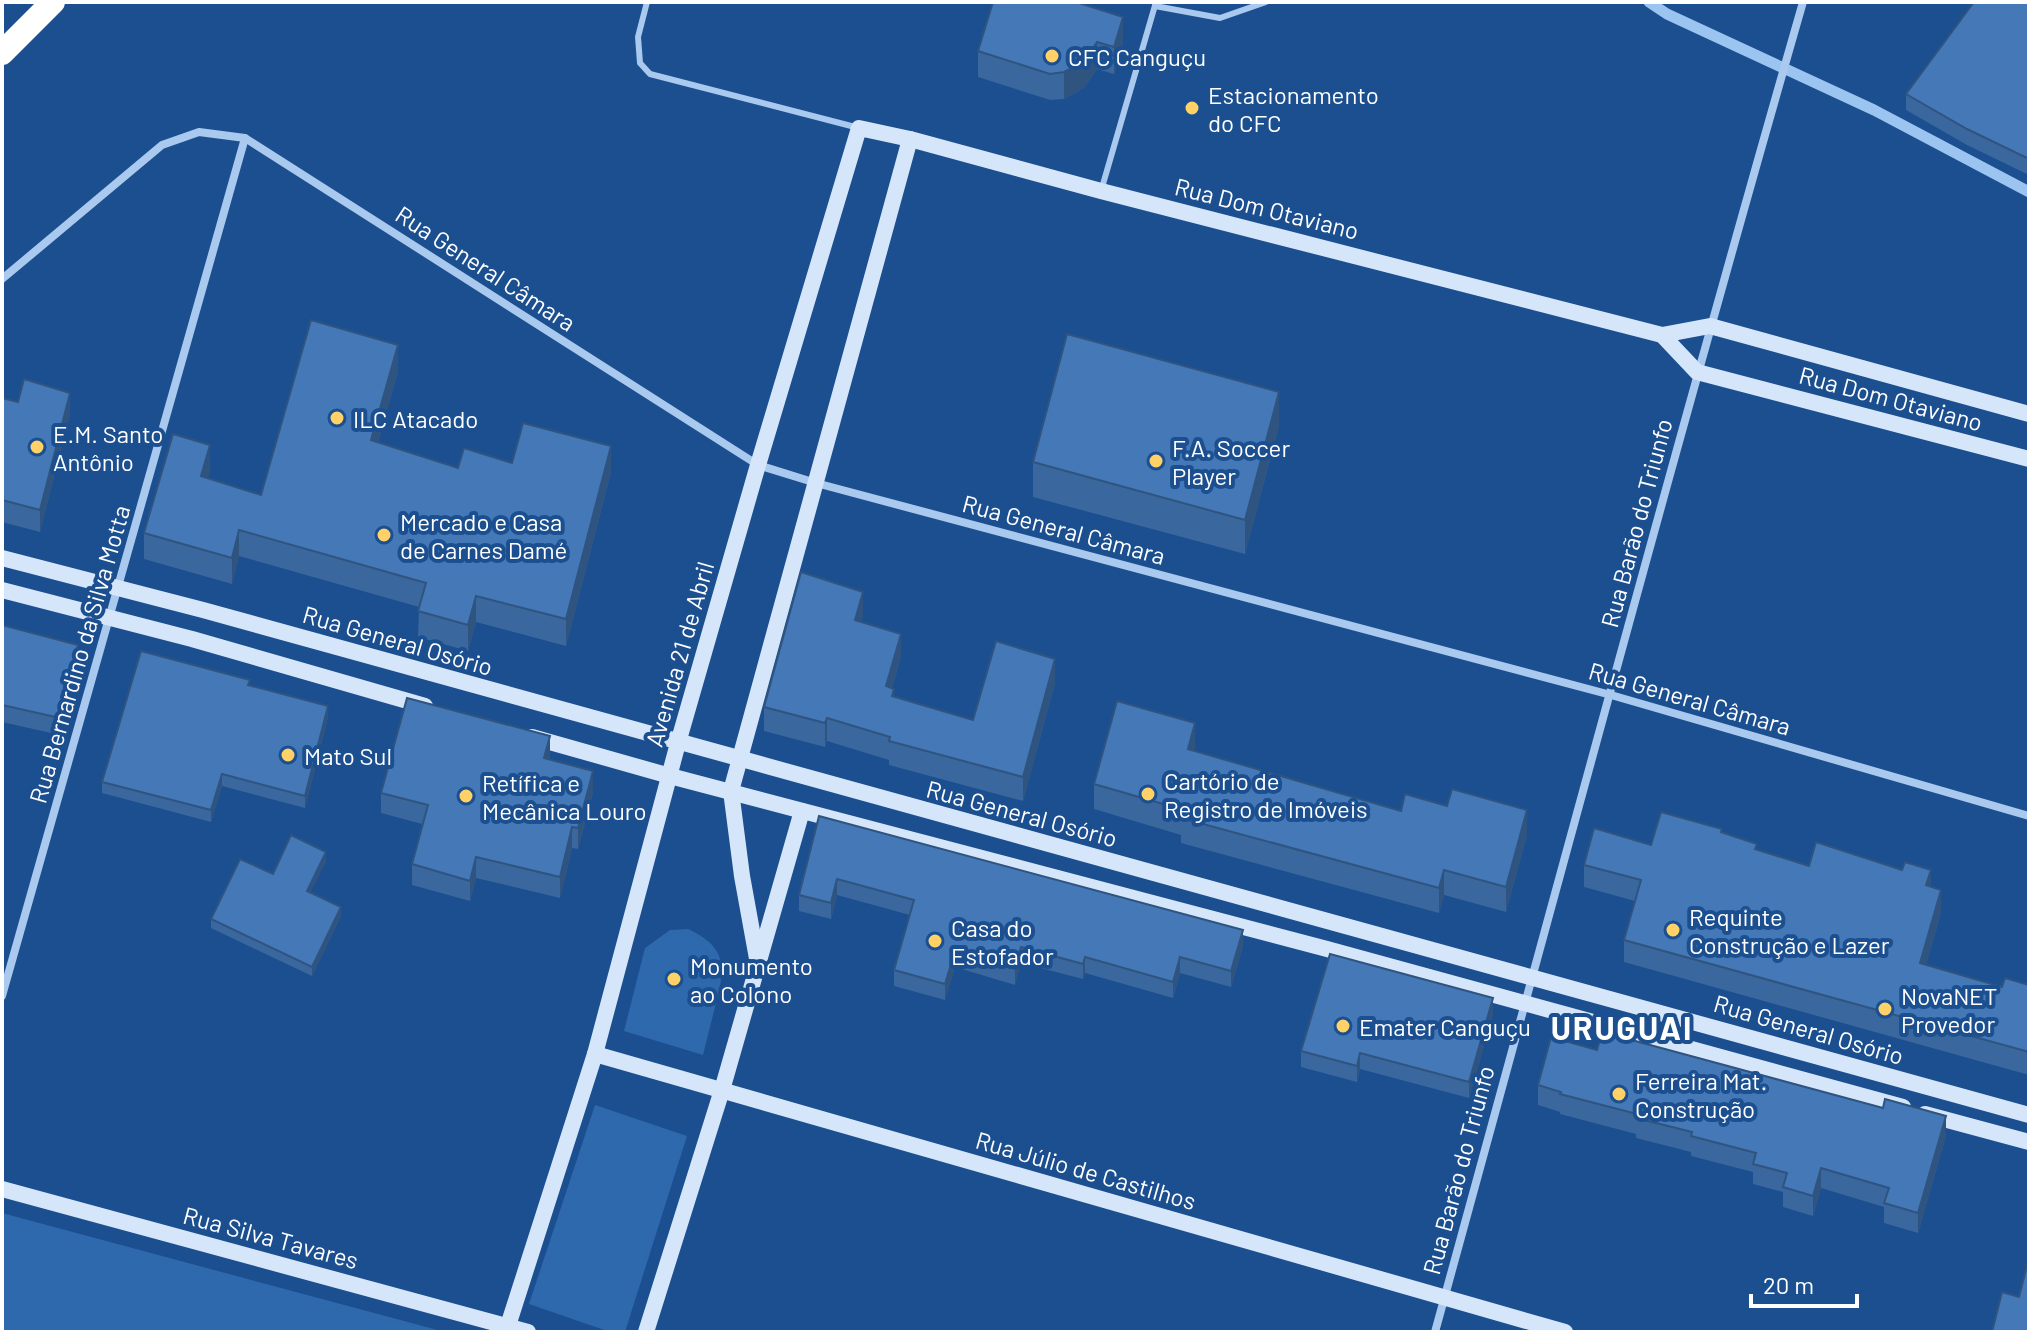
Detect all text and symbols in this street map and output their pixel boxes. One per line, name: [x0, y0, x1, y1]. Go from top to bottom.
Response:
place label: CFC Canguçu: [1068, 42, 1206, 71]
marker: CFC Canguçu: [1043, 47, 1061, 65]
place label: Estacionamento do CFC: [1208, 80, 1379, 137]
marker: Estacionamento do CFC: [1183, 99, 1201, 117]
street label: Rua Dom Otaviano: [1172, 171, 1362, 245]
street label: Rua General Câmara: [391, 199, 581, 337]
street label: Rua Dom Otaviano: [1796, 360, 1986, 436]
place label: ILC Atacado: [353, 404, 478, 433]
marker: ILC Atacado: [328, 409, 346, 427]
street label: Rua Barão do Triunfo: [1594, 415, 1678, 631]
place label: E.M. Santo Antônio: [53, 419, 163, 476]
place label: F.A. Soccer Player: [1172, 433, 1290, 490]
marker: E.M. Santo Antônio: [28, 438, 46, 456]
marker: F.A. Soccer Player: [1147, 452, 1165, 470]
street label: Rua General Câmara: [959, 488, 1169, 570]
street label: Rua Bernardino da Silva Motta: [23, 502, 135, 806]
place label: Mercado e Casa de Carnes Damé: [400, 507, 567, 564]
marker: Mercado e Casa de Carnes Damé: [375, 526, 393, 544]
street label: Avenida 21 de Abril: [639, 558, 719, 750]
street label: Rua General Osório: [300, 599, 496, 681]
street label: Rua General Câmara: [1586, 655, 1794, 741]
place label: Mato Sul: [304, 741, 392, 770]
marker: Mato Sul: [279, 746, 297, 764]
place label: Cartório de Registro de Imóveis: [1164, 766, 1368, 823]
place label: Retífica e Mecânica Louro: [482, 768, 647, 825]
street label: Rua General Osório: [923, 774, 1121, 852]
marker: Cartório de Registro de Imóveis: [1139, 785, 1157, 803]
marker: Retífica e Mecânica Louro: [457, 787, 475, 805]
place label: Requinte Construção e Lazer: [1689, 902, 1890, 959]
place label: Casa do Estofador: [951, 913, 1054, 970]
marker: Requinte Construção e Lazer: [1664, 921, 1682, 939]
marker: Casa do Estofador: [926, 932, 944, 950]
place label: Monumento ao Colono: [690, 951, 813, 1008]
marker: Monumento ao Colono: [665, 970, 683, 988]
place label: NovaNET Provedor: [1901, 981, 1997, 1038]
street label: Rua General Osório: [1711, 988, 1907, 1070]
marker: NovaNET Provedor: [1876, 1000, 1894, 1018]
district label: URUGUAI: [1551, 1008, 1693, 1046]
place label: Emater Canguçu: [1359, 1012, 1531, 1041]
marker: Emater Canguçu: [1334, 1017, 1352, 1035]
street label: Rua Barão do Triunfo: [1416, 1062, 1500, 1278]
place label: Ferreira Mat. Construção: [1635, 1066, 1767, 1123]
marker: Ferreira Mat. Construção: [1610, 1085, 1628, 1103]
street label: Rua Júlio de Castilhos: [973, 1125, 1199, 1215]
street label: Rua Silva Tavares: [180, 1200, 362, 1274]
scale bar: [1751, 1258, 1857, 1308]
text: 20 m: [1763, 1270, 1814, 1299]

